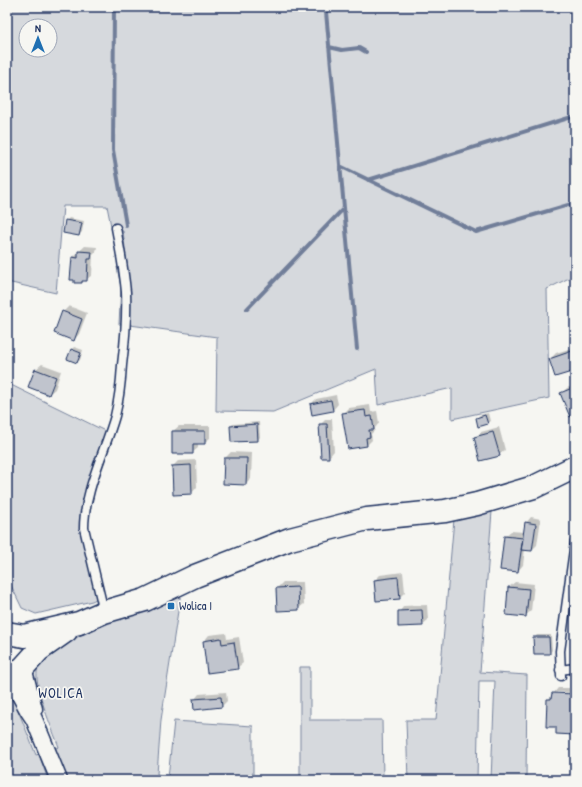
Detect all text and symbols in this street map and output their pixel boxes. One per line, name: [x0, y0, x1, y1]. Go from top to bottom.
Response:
north arrow: [18, 18, 58, 58]
text: N: [35, 21, 41, 35]
place label: Wolica I: [179, 597, 212, 614]
marker: Wolica I: [166, 601, 176, 611]
district label: WOLICA: [38, 683, 84, 702]

